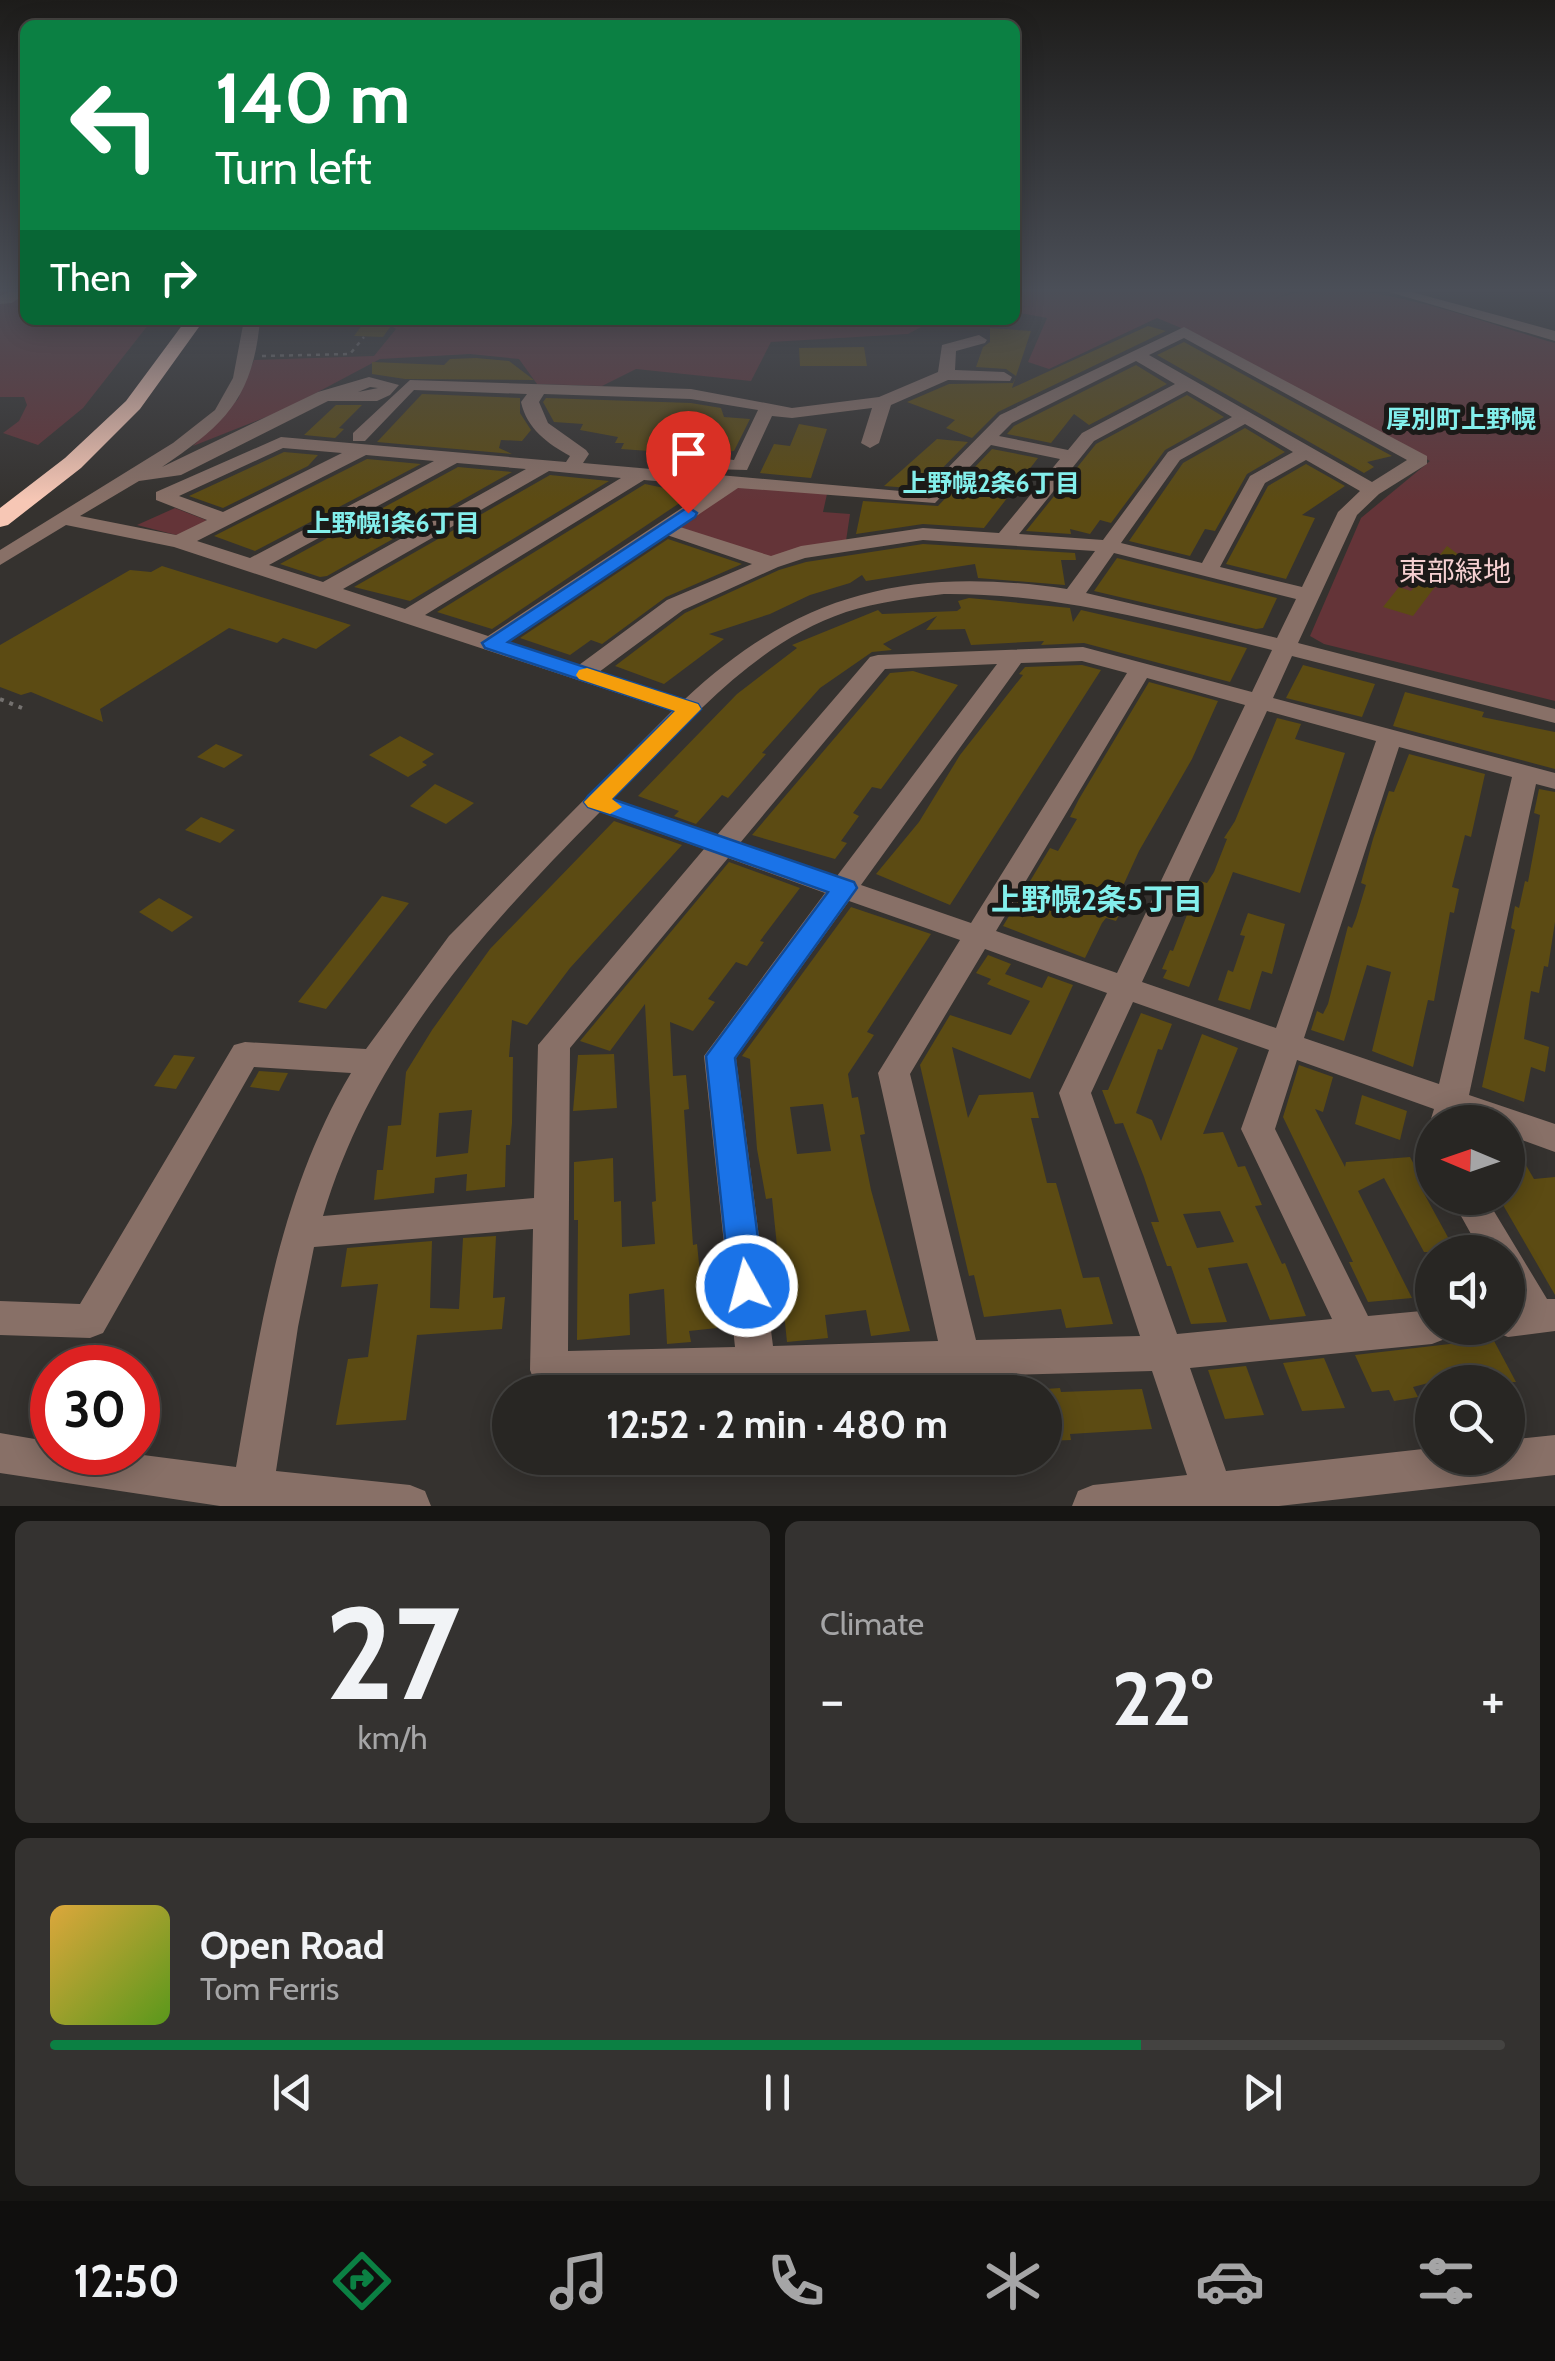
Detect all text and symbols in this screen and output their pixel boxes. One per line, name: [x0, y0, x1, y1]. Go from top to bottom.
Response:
text: 140 m: [215, 55, 410, 141]
icon: left: [50, 60, 180, 190]
text: Turn left: [215, 141, 372, 195]
icon: right: [151, 250, 206, 305]
text: Then: [50, 254, 131, 301]
district label: 厚別町上野幌: [1386, 404, 1536, 434]
pin: [646, 411, 731, 514]
icon: arrive: [661, 426, 716, 481]
district label: 上野幌2条6丁目: [902, 468, 1080, 498]
district label: 上野幌1条6丁目: [306, 508, 480, 538]
park label: 東部緑地: [1399, 554, 1511, 588]
district label: 上野幌2条5丁目: [991, 881, 1203, 918]
north arrow: [1415, 1105, 1525, 1215]
map controls: [1415, 1105, 1525, 1475]
position arrow: [695, 1234, 799, 1338]
button: sound: [1415, 1235, 1525, 1345]
speed limit sign: 30: [30, 1345, 160, 1475]
button: search: [1415, 1365, 1525, 1475]
text: 12:52 · 2 min · 480 m: [606, 1401, 948, 1448]
text: 27: [325, 1574, 460, 1732]
text: Climate: [820, 1604, 924, 1643]
text: 22°: [1112, 1653, 1213, 1744]
text: −: [820, 1666, 844, 1733]
text: +: [1481, 1666, 1505, 1733]
text: km/h: [357, 1718, 428, 1757]
text: Open Road: [200, 1922, 385, 1969]
text: Tom Ferris: [200, 1969, 339, 2008]
icon: previous: [265, 2065, 320, 2120]
icon: pause: [750, 2065, 805, 2120]
icon: next: [1235, 2065, 1290, 2120]
icon: directions: [327, 2246, 397, 2316]
icon: music: [544, 2246, 614, 2316]
icon: phone: [761, 2246, 831, 2316]
icon: climate: [978, 2246, 1048, 2316]
icon: car: [1195, 2246, 1265, 2316]
icon: filters: [1411, 2246, 1481, 2316]
text: 12:50: [73, 2254, 180, 2308]

